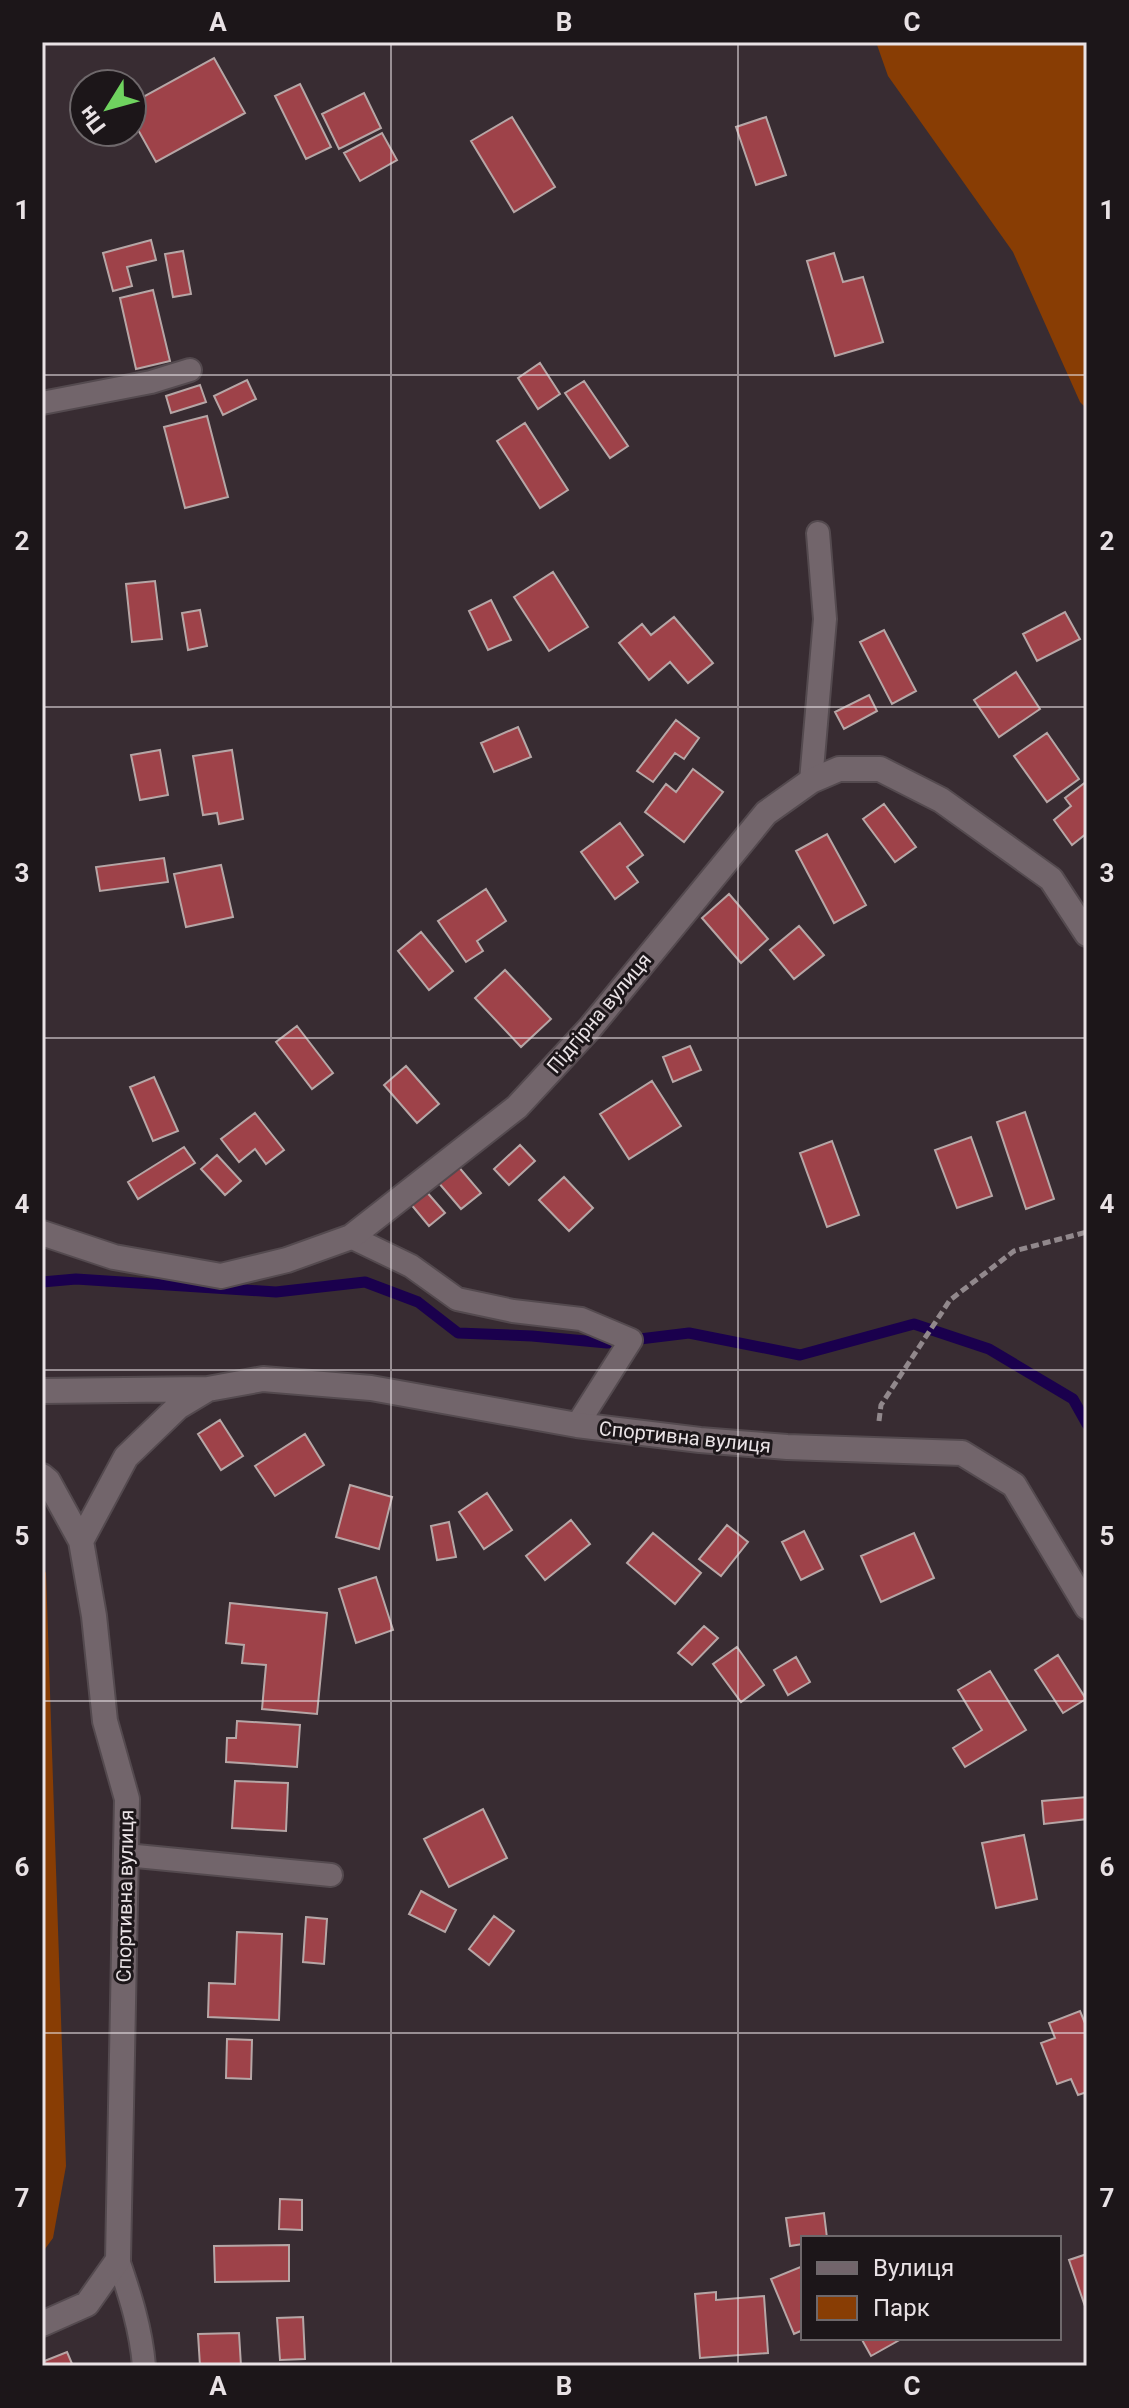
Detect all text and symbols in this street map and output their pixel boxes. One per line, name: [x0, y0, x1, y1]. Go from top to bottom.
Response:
text: A: [209, 7, 227, 37]
text: B: [556, 7, 572, 37]
text: C: [903, 7, 921, 37]
north arrow: [68, 68, 148, 148]
text: Пн: [74, 101, 111, 138]
text: 1: [15, 195, 29, 225]
text: 1: [1100, 195, 1114, 225]
text: 2: [15, 526, 29, 556]
text: 2: [1100, 526, 1114, 556]
text: 3: [15, 858, 29, 888]
text: 3: [1100, 858, 1114, 888]
street label: Підгірна вулиця: [542, 948, 656, 1078]
text: 4: [15, 1189, 30, 1219]
text: 4: [1100, 1189, 1115, 1219]
street label: Спортивна вулиця: [598, 1416, 772, 1458]
text: 5: [15, 1521, 29, 1551]
text: 5: [1100, 1521, 1114, 1551]
street label: Спортивна вулиця: [111, 1809, 139, 1983]
text: 6: [15, 1852, 30, 1882]
text: 6: [1100, 1852, 1115, 1882]
text: 7: [15, 2183, 29, 2213]
text: 7: [1100, 2183, 1114, 2213]
legend: [801, 2236, 1061, 2340]
text: Вулиця: [873, 2254, 954, 2282]
text: Парк: [873, 2294, 930, 2322]
text: A: [209, 2371, 227, 2401]
text: B: [556, 2371, 572, 2401]
text: C: [903, 2371, 921, 2401]

